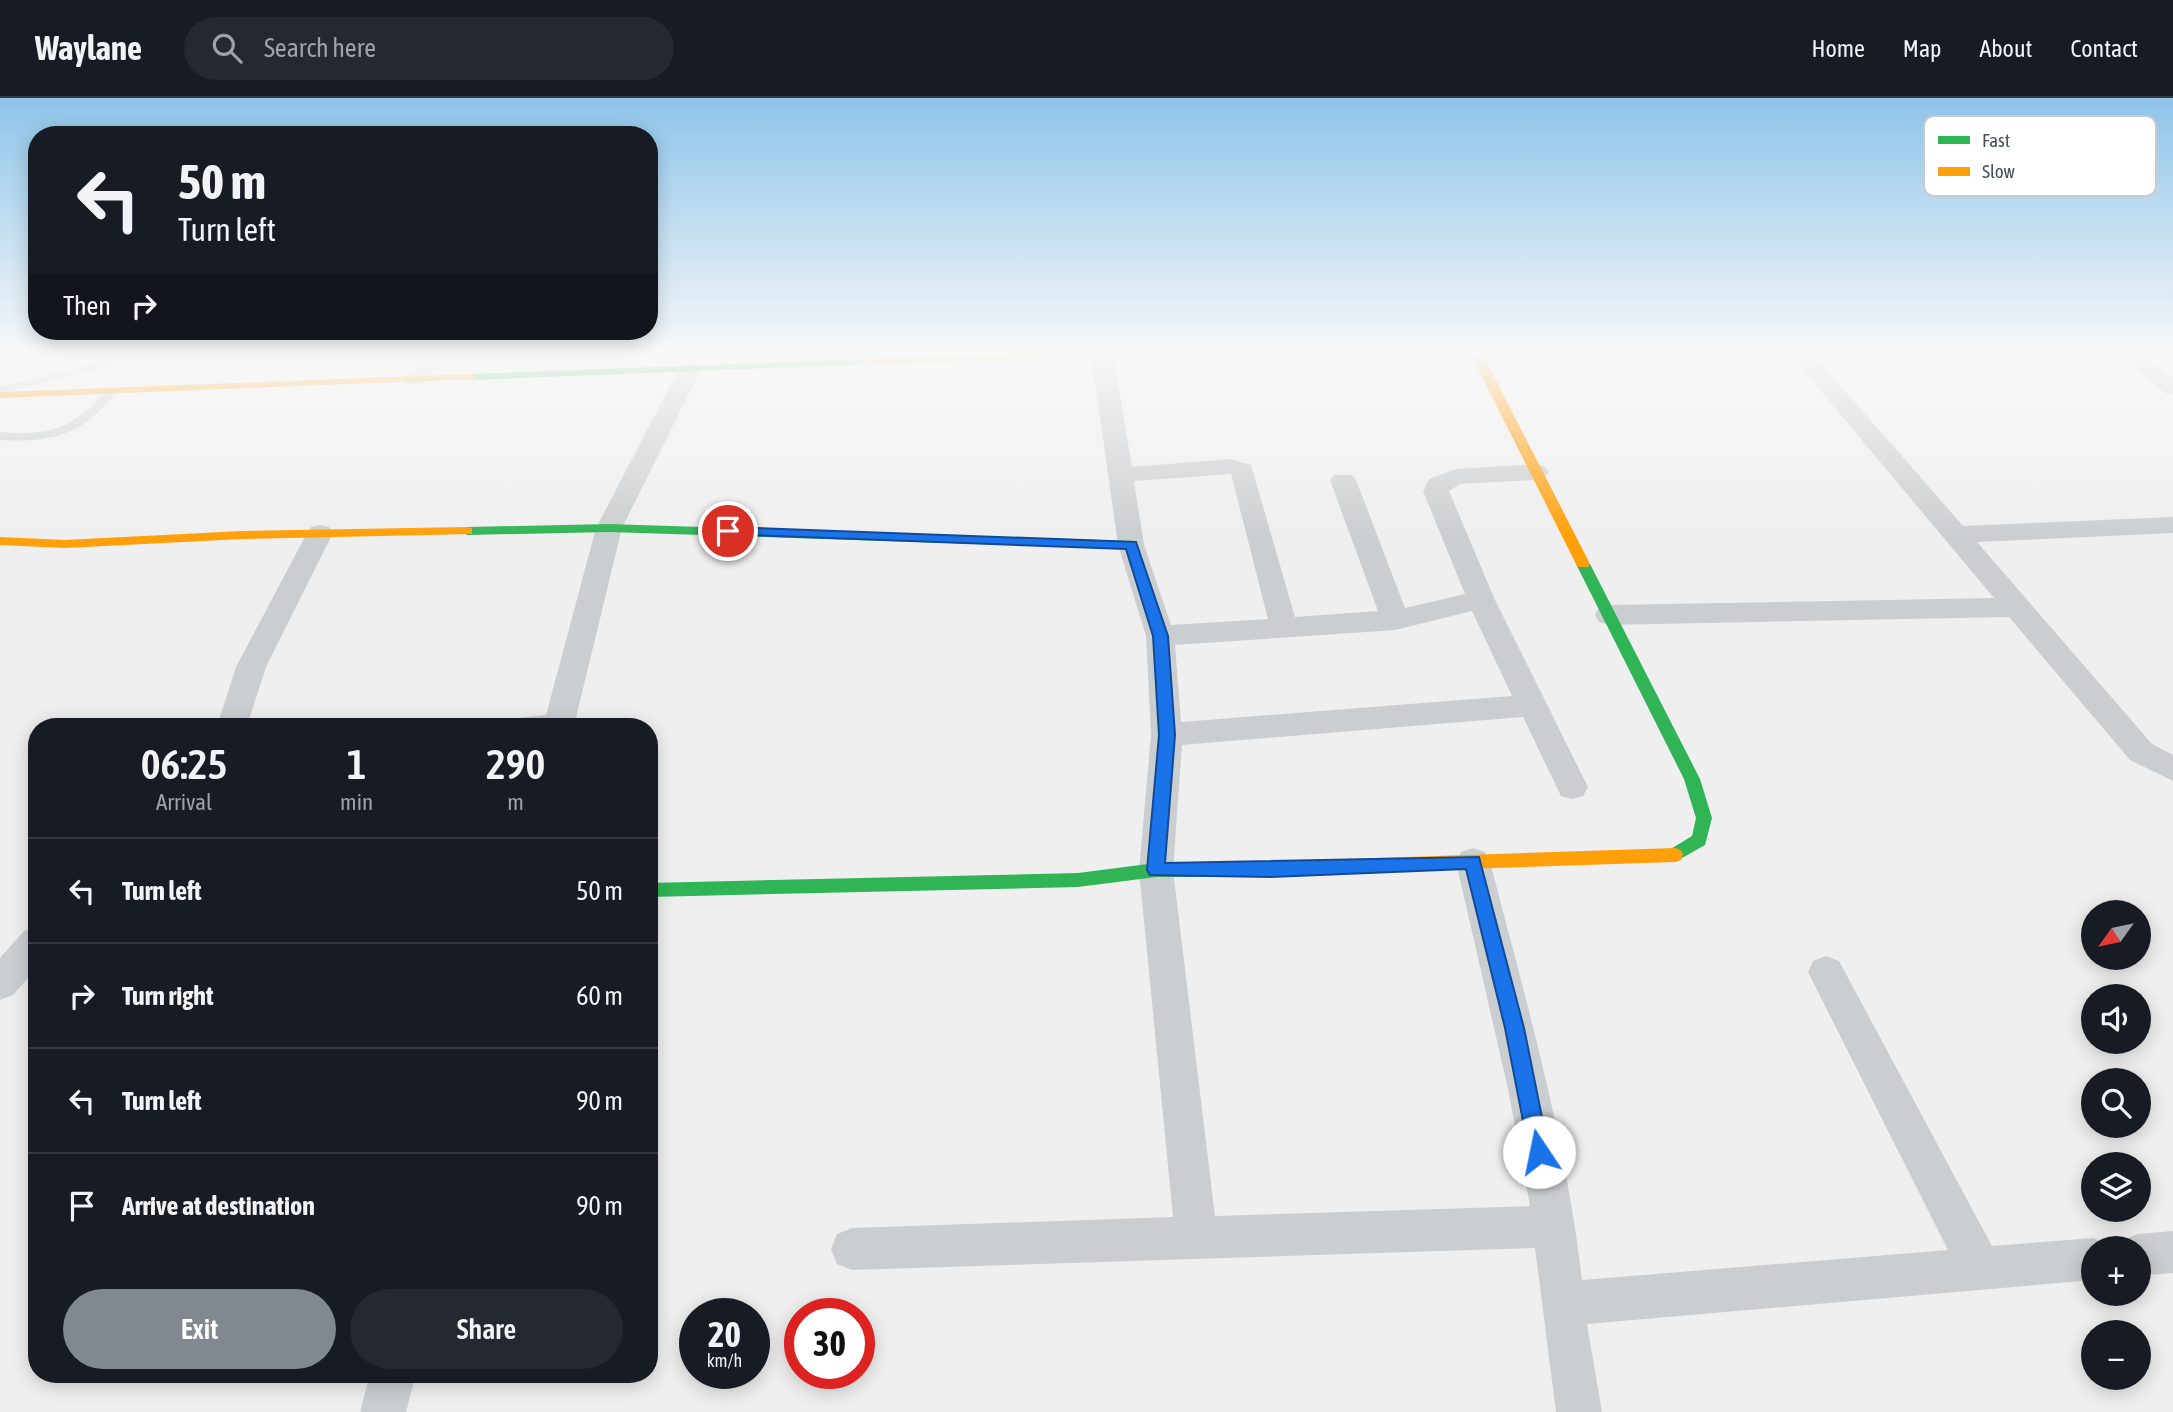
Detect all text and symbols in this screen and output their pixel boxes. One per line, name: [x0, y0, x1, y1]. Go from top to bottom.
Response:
search box: [184, 17, 674, 80]
text: Waylane: [35, 29, 142, 67]
icon: search: [208, 29, 246, 67]
text: Search here: [264, 33, 376, 63]
text: Home: [1811, 35, 1865, 62]
text: Map: [1903, 35, 1941, 62]
text: About: [1979, 35, 2032, 62]
text: Contact: [2070, 35, 2138, 62]
legend: [1924, 116, 2156, 196]
text: Fast: [1982, 129, 2010, 151]
text: 50 m: [178, 153, 266, 209]
icon: left: [63, 154, 154, 245]
text: Slow: [1982, 160, 2016, 182]
text: Turn left: [178, 211, 276, 248]
icon: right: [125, 287, 163, 325]
text: Then: [63, 291, 111, 321]
pin: [698, 501, 758, 561]
icon: arrive: [709, 512, 747, 550]
text: 06:25: [141, 740, 227, 788]
text: 1: [347, 740, 366, 788]
text: 290: [486, 740, 545, 788]
text: Arrival: [156, 789, 212, 815]
text: min: [340, 789, 373, 815]
text: m: [507, 789, 524, 815]
icon: left: [63, 872, 101, 910]
text: Turn left: [122, 876, 202, 906]
text: 50 m: [576, 876, 623, 906]
north arrow: [2081, 900, 2151, 970]
map controls: [2081, 900, 2151, 1390]
icon: right: [63, 977, 101, 1015]
text: Turn right: [122, 981, 213, 1011]
text: 60 m: [576, 981, 623, 1011]
button: sound: [2081, 984, 2151, 1054]
button: search: [2081, 1068, 2151, 1138]
icon: left: [63, 1082, 101, 1120]
text: Turn left: [122, 1086, 202, 1116]
text: 90 m: [576, 1086, 623, 1116]
position arrow: [1502, 1115, 1576, 1189]
button: layers: [2081, 1152, 2151, 1222]
icon: arrive: [63, 1187, 101, 1225]
text: Arrive at destination: [122, 1191, 315, 1221]
text: 90 m: [576, 1191, 623, 1221]
button: +: [2081, 1236, 2151, 1306]
button: Exit: [63, 1289, 336, 1369]
button: Share: [350, 1289, 623, 1369]
speed limit sign: 30: [784, 1298, 875, 1389]
text: 20: [708, 1314, 741, 1354]
button: −: [2081, 1320, 2151, 1390]
text: km/h: [707, 1350, 742, 1371]

